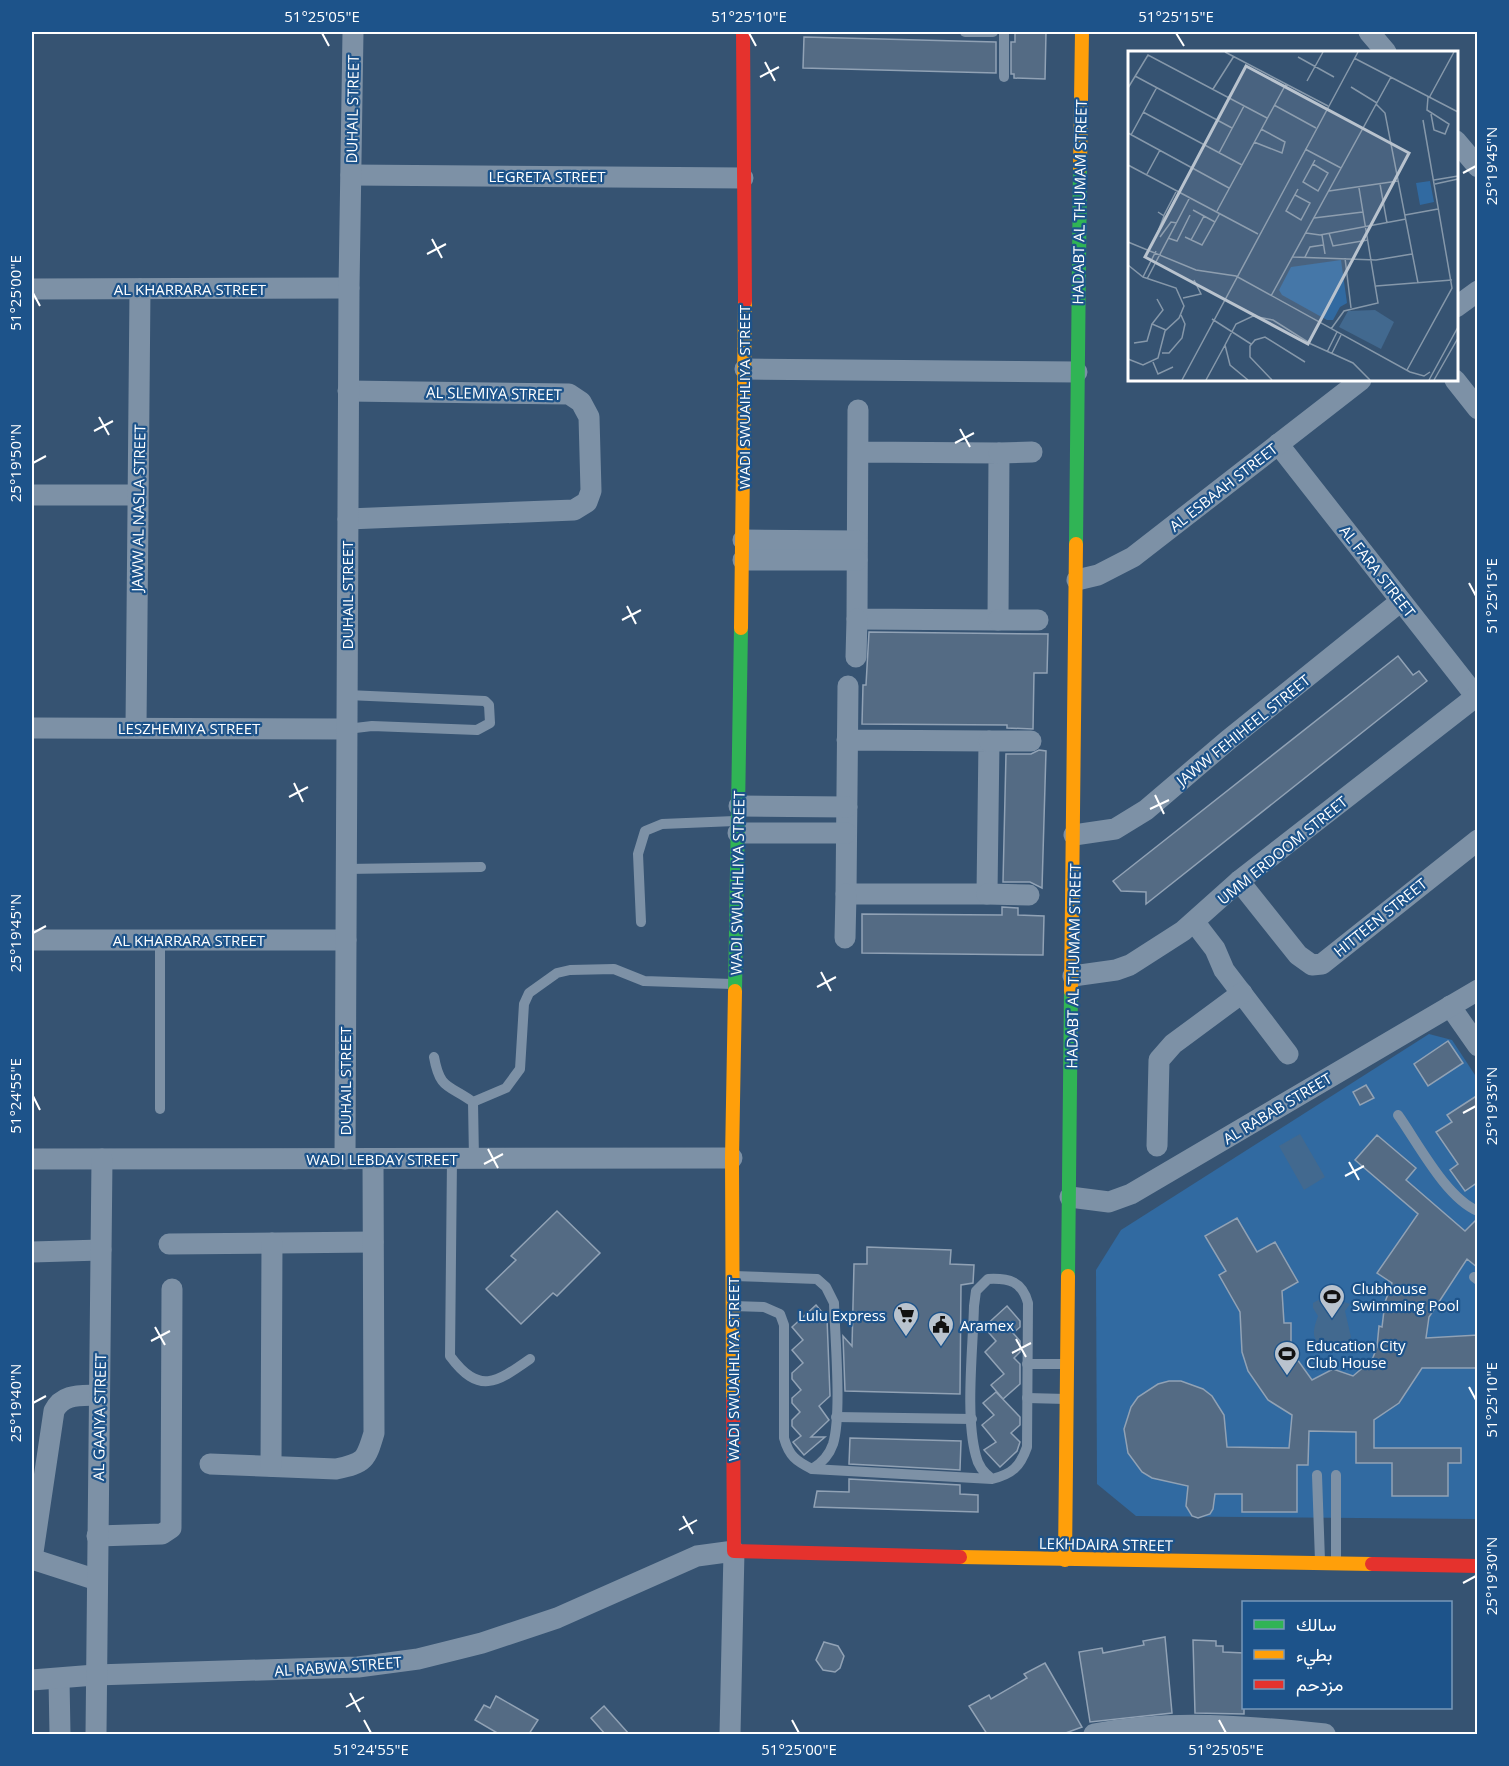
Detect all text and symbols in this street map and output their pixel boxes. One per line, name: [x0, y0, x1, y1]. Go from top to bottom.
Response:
text: 51°25'05"E: [284, 6, 360, 26]
text: 51°25'10"E: [711, 6, 787, 26]
text: 51°25'15"E: [1138, 6, 1214, 26]
inset map: [1128, 51, 1458, 381]
street label: DUHAIL STREET: [341, 54, 363, 164]
street label: HADABT AL THUMAM STREET: [1067, 98, 1091, 305]
text: 25°19'45"N: [1481, 127, 1501, 205]
street label: LEGRETA STREET: [489, 166, 606, 186]
text: 51°25'00"E: [5, 255, 25, 331]
street label: AL KHARRARA STREET: [114, 279, 267, 299]
street label: WADI SWUAIHLIYA STREET: [734, 304, 754, 489]
street label: AL SLEMIYA STREET: [426, 382, 563, 404]
street label: JAWW AL NASLA STREET: [127, 423, 149, 594]
text: 25°19'50"N: [5, 424, 25, 502]
street label: AL ESBAAH STREET: [1165, 438, 1282, 536]
street label: AL FARA STREET: [1336, 521, 1421, 622]
street label: DUHAIL STREET: [337, 540, 357, 649]
text: 51°25'15"E: [1481, 558, 1501, 634]
street label: JAWW FEHIHEEL STREET: [1170, 669, 1315, 791]
street label: LESZHEMIYA STREET: [118, 718, 261, 738]
street label: WADI SWUAIHLIYA STREET: [725, 790, 749, 975]
street label: UMM ERDOOM STREET: [1213, 791, 1352, 909]
street label: HADABT AL THUMAM STREET: [1061, 862, 1085, 1069]
street label: HITTEEN STREET: [1329, 873, 1431, 961]
text: 25°19'45"N: [5, 894, 25, 972]
street label: AL KHARRARA STREET: [113, 930, 266, 950]
street label: DUHAIL STREET: [335, 1026, 355, 1135]
text: 51°24'55"E: [5, 1058, 25, 1134]
street label: AL RABAB STREET: [1219, 1067, 1336, 1148]
text: 25°19'35"N: [1481, 1067, 1501, 1145]
street label: WADI LEBDAY STREET: [306, 1149, 458, 1169]
street label: WADI SWUAIHLIYA STREET: [723, 1276, 743, 1461]
place label: Clubhouse Swimming Pool: [1352, 1278, 1459, 1315]
sports icon: Clubhouse Swimming Pool: [1317, 1282, 1347, 1320]
supermarket icon: Lulu Express: [891, 1300, 921, 1338]
place label: Lulu Express: [798, 1305, 886, 1325]
public building icon: Aramex: [926, 1310, 956, 1348]
place label: Aramex: [960, 1315, 1014, 1335]
place label: Education City Club House: [1306, 1335, 1406, 1372]
sports icon: Education City Club House: [1272, 1339, 1302, 1377]
street label: AL GAAIYA STREET: [88, 1352, 110, 1481]
text: 51°25'10"E: [1481, 1362, 1501, 1438]
text: 25°19'40"N: [5, 1364, 25, 1442]
street label: LEKHDAIRA STREET: [1039, 1533, 1174, 1555]
text: 25°19'30"N: [1481, 1537, 1501, 1615]
legend: [1242, 1601, 1452, 1709]
text: سالك: [1296, 1612, 1336, 1636]
text: بطيء: [1296, 1642, 1332, 1670]
street label: AL RABWA STREET: [274, 1652, 403, 1680]
text: مزدحم: [1296, 1672, 1343, 1697]
text: 51°24'55"E: [333, 1739, 409, 1759]
text: 51°25'00"E: [761, 1739, 837, 1759]
text: 51°25'05"E: [1188, 1739, 1264, 1759]

